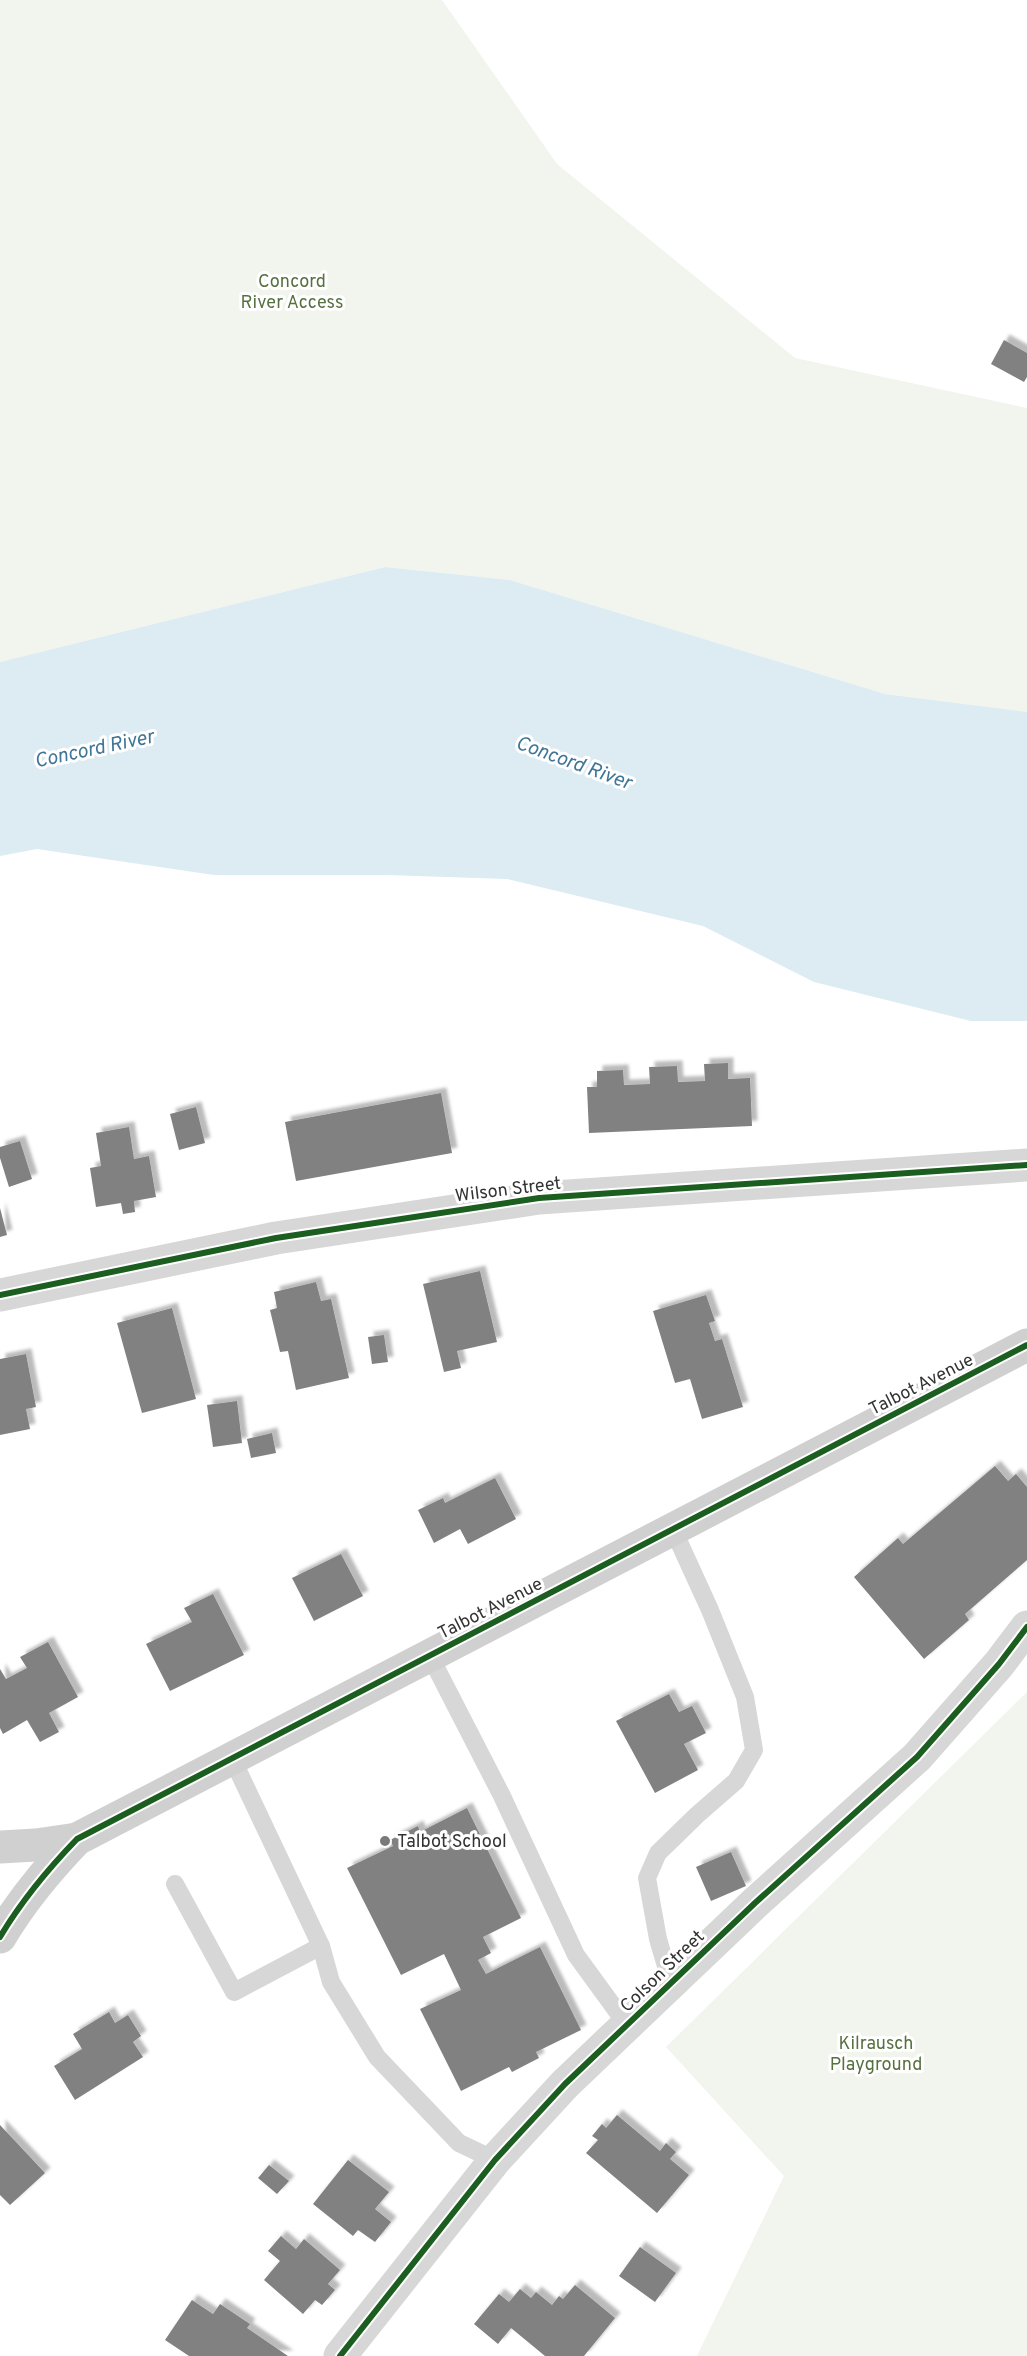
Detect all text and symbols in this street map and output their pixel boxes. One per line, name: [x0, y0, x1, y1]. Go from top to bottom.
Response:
park label: Concord River Access: [241, 271, 343, 315]
water label: Concord River: [32, 724, 158, 775]
water label: Concord River: [512, 731, 636, 797]
street label: Wilson Street: [454, 1173, 562, 1208]
street label: Talbot Avenue: [866, 1349, 978, 1422]
street label: Talbot Avenue: [435, 1573, 547, 1646]
place label: Talbot School: [397, 1831, 507, 1854]
marker: Talbot School: [378, 1834, 392, 1848]
street label: Colson Street: [616, 1926, 710, 2018]
park label: Kilrausch Playground: [830, 2033, 922, 2077]

